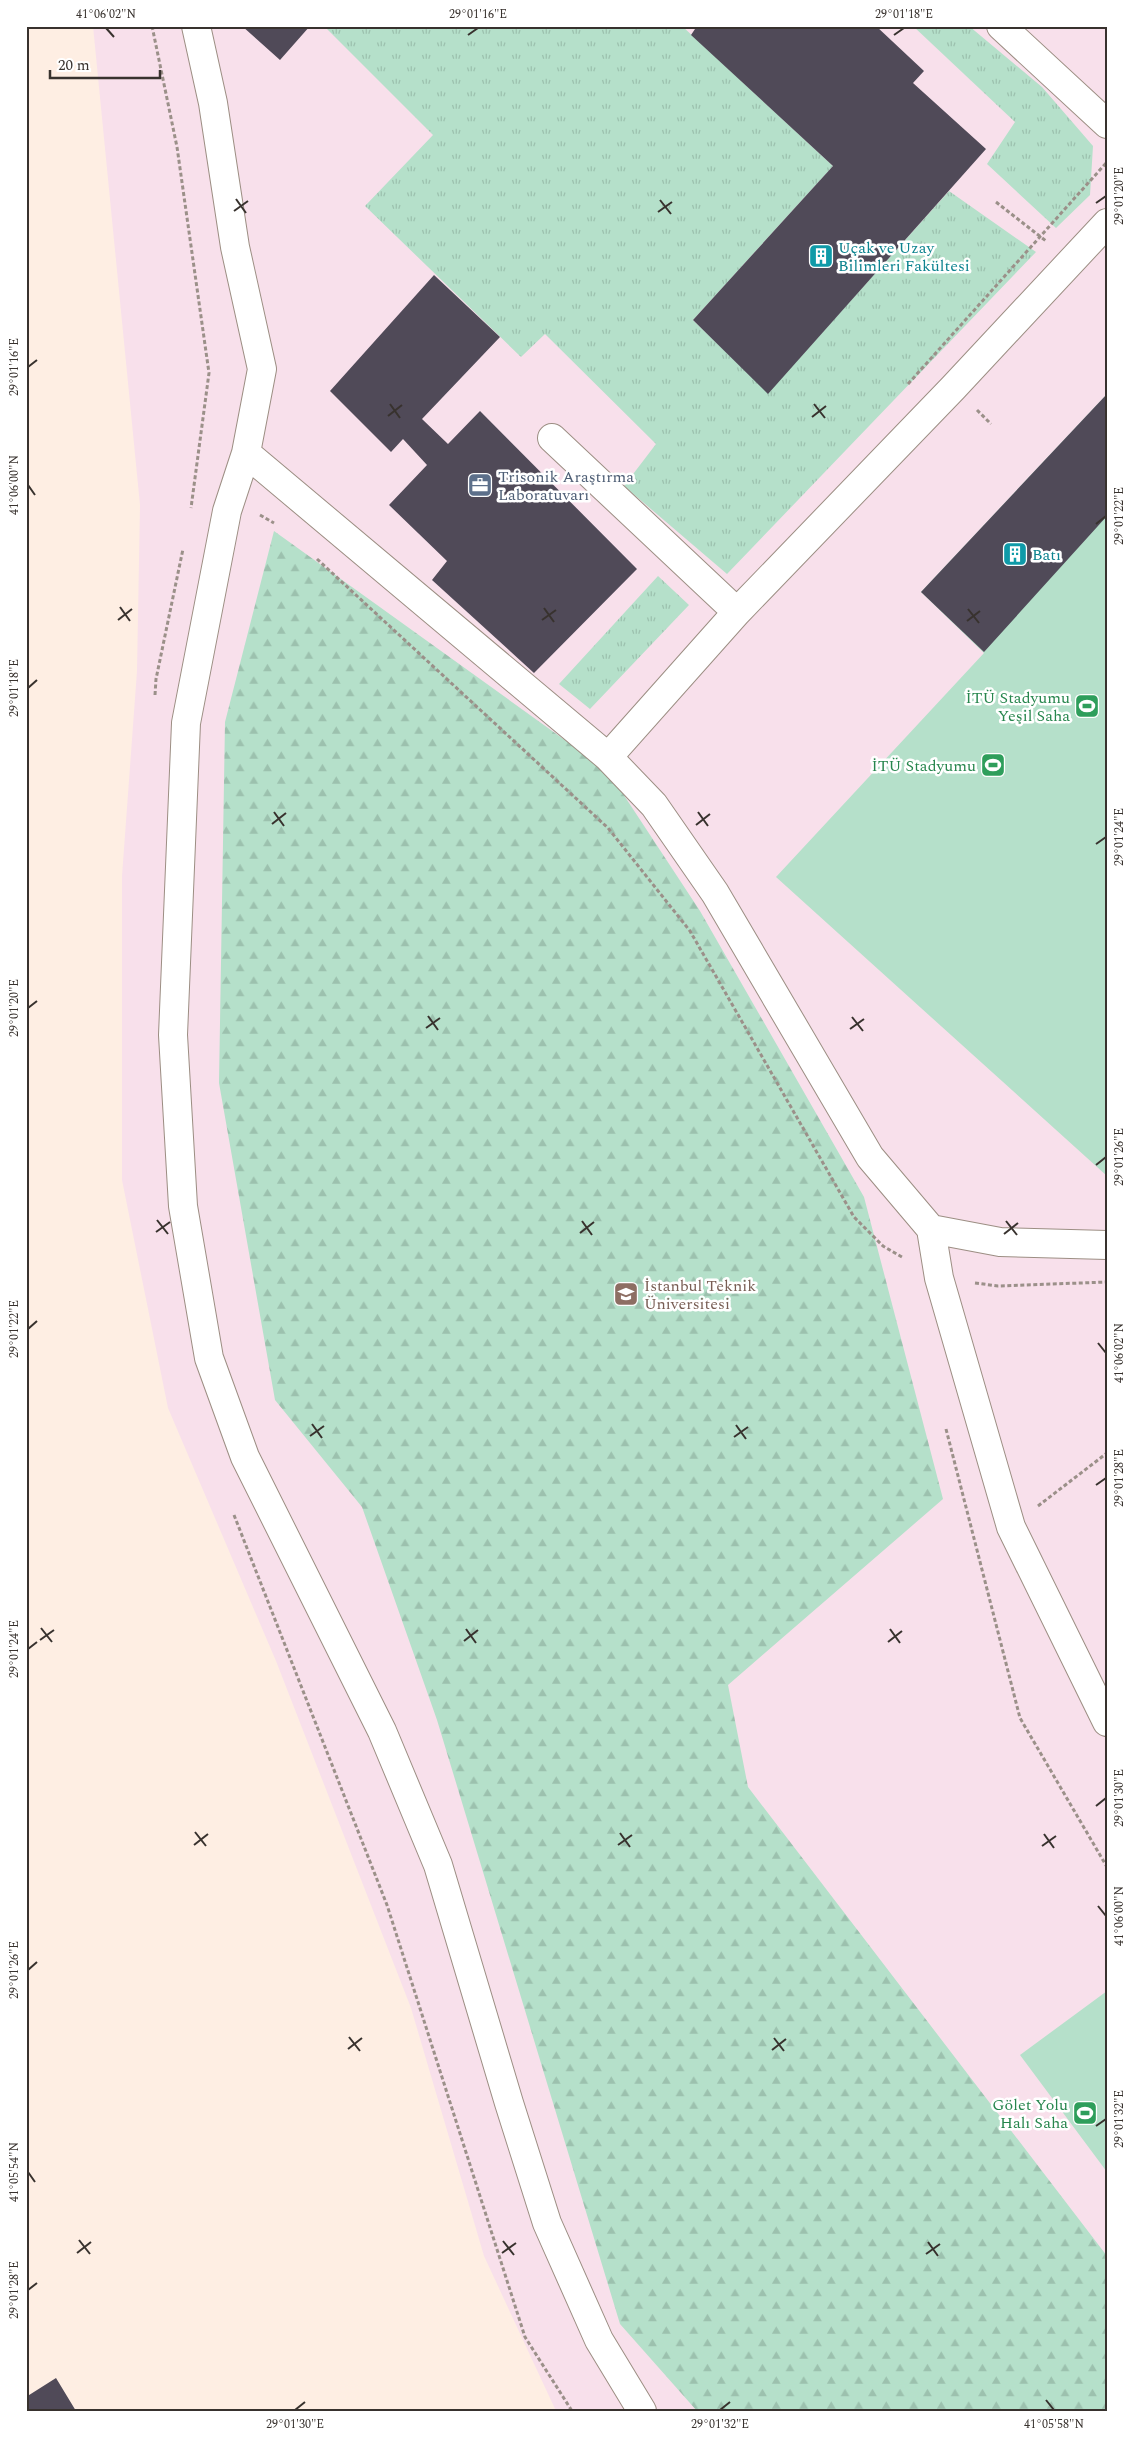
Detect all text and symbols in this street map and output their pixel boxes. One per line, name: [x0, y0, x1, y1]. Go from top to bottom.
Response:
text: 41°06'02"N: [76, 5, 136, 24]
text: 29°01'16"E: [449, 5, 507, 24]
text: 29°01'18"E: [875, 5, 933, 24]
scale bar: [50, 48, 160, 80]
text: 20 m: [58, 54, 90, 77]
text: 29°01'20"E: [1110, 167, 1129, 225]
place label: Uçak ve Uzay Bilimleri Fakültesi: [838, 236, 970, 278]
building icon: Uçak ve Uzay Bilimleri Fakültesi: [808, 243, 834, 269]
text: 29°01'16"E: [5, 338, 24, 396]
text: 41°06'00"N: [5, 455, 24, 515]
place label: Trisonik Araştırma Laboratuvarı: [498, 465, 634, 507]
office icon: Trisonik Araştırma Laboratuvarı: [467, 472, 493, 498]
text: 29°01'22"E: [1110, 487, 1129, 545]
building icon: Batı: [1002, 541, 1028, 567]
place label: Batı: [1032, 543, 1061, 567]
text: 29°01'18"E: [5, 659, 24, 717]
place label: İTÜ Stadyumu Yeşil Saha: [966, 686, 1070, 728]
sports icon: İTÜ Stadyumu Yeşil Saha: [1074, 693, 1100, 719]
sports icon: İTÜ Stadyumu: [980, 752, 1006, 778]
place label: İTÜ Stadyumu: [872, 754, 976, 778]
text: 29°01'24"E: [1110, 808, 1129, 866]
text: 29°01'20"E: [5, 979, 24, 1037]
text: 29°01'26"E: [1110, 1128, 1129, 1186]
place label: İstanbul Teknik Üniversitesi: [644, 1274, 756, 1316]
school or university icon: İstanbul Teknik Üniversitesi: [613, 1281, 639, 1307]
text: 29°01'22"E: [5, 1300, 24, 1358]
text: 41°06'02"N: [1110, 1323, 1129, 1383]
text: 29°01'28"E: [1110, 1449, 1129, 1507]
text: 29°01'24"E: [5, 1620, 24, 1678]
text: 29°01'30"E: [1110, 1769, 1129, 1827]
text: 41°06'00"N: [1110, 1886, 1129, 1946]
text: 29°01'26"E: [5, 1941, 24, 1999]
text: 29°01'32"E: [1110, 2090, 1129, 2148]
place label: Gölet Yolu Halı Saha: [992, 2093, 1068, 2135]
sports icon: Gölet Yolu Halı Saha: [1072, 2100, 1098, 2126]
text: 41°05'54"N: [5, 2142, 24, 2202]
text: 29°01'28"E: [5, 2261, 24, 2319]
text: 29°01'30"E: [266, 2415, 324, 2434]
text: 29°01'32"E: [691, 2415, 749, 2434]
text: 41°05'58"N: [1024, 2415, 1084, 2434]

